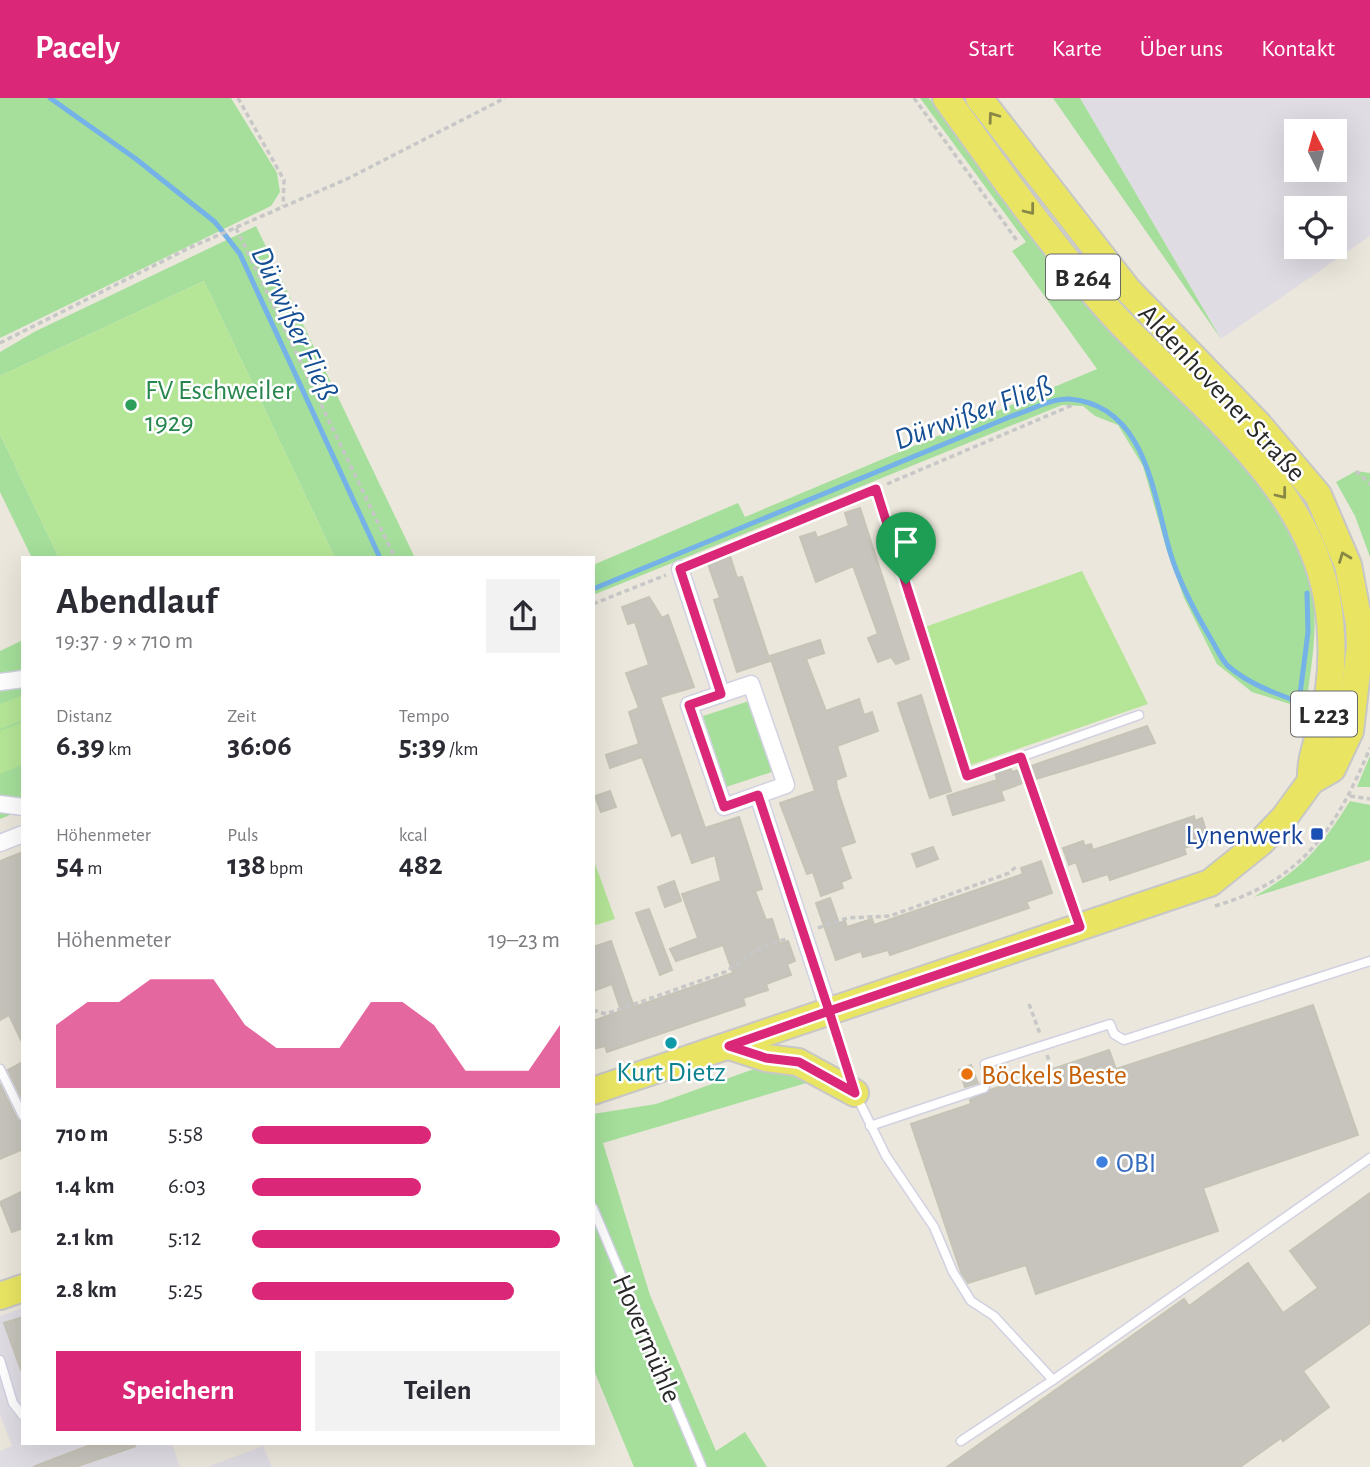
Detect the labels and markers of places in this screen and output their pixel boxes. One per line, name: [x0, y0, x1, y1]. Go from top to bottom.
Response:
place label: FV Eschweiler 1929: [145, 377, 294, 437]
marker: FV Eschweiler 1929: [123, 397, 139, 413]
pin: [876, 512, 936, 584]
place label: Lynenwerk: [1186, 822, 1303, 850]
marker: Lynenwerk: [1309, 826, 1325, 842]
marker: Kurt Dietz: [663, 1035, 679, 1051]
place label: Kurt Dietz: [616, 1059, 726, 1087]
place label: Böckels Beste: [981, 1062, 1127, 1090]
marker: Böckels Beste: [959, 1066, 975, 1082]
place label: OBI: [1116, 1150, 1156, 1178]
marker: OBI: [1094, 1154, 1110, 1170]

